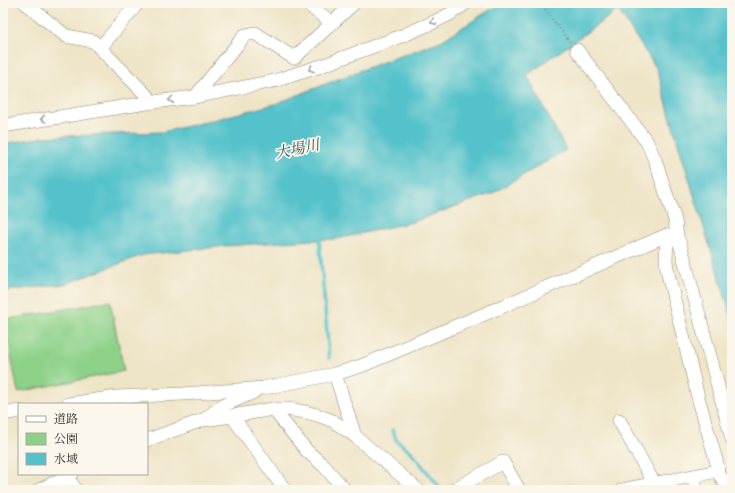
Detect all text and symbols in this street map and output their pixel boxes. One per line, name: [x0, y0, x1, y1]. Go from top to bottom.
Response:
one-way arrow: [429, 17, 437, 25]
one-way arrow: [308, 64, 315, 73]
one-way arrow: [168, 95, 174, 104]
one-way arrow: [39, 114, 46, 123]
water label: 大場川: [273, 135, 323, 162]
legend: [18, 403, 148, 475]
text: 道路: [54, 412, 78, 426]
text: 公園: [54, 432, 78, 446]
text: 水域: [54, 452, 78, 466]

